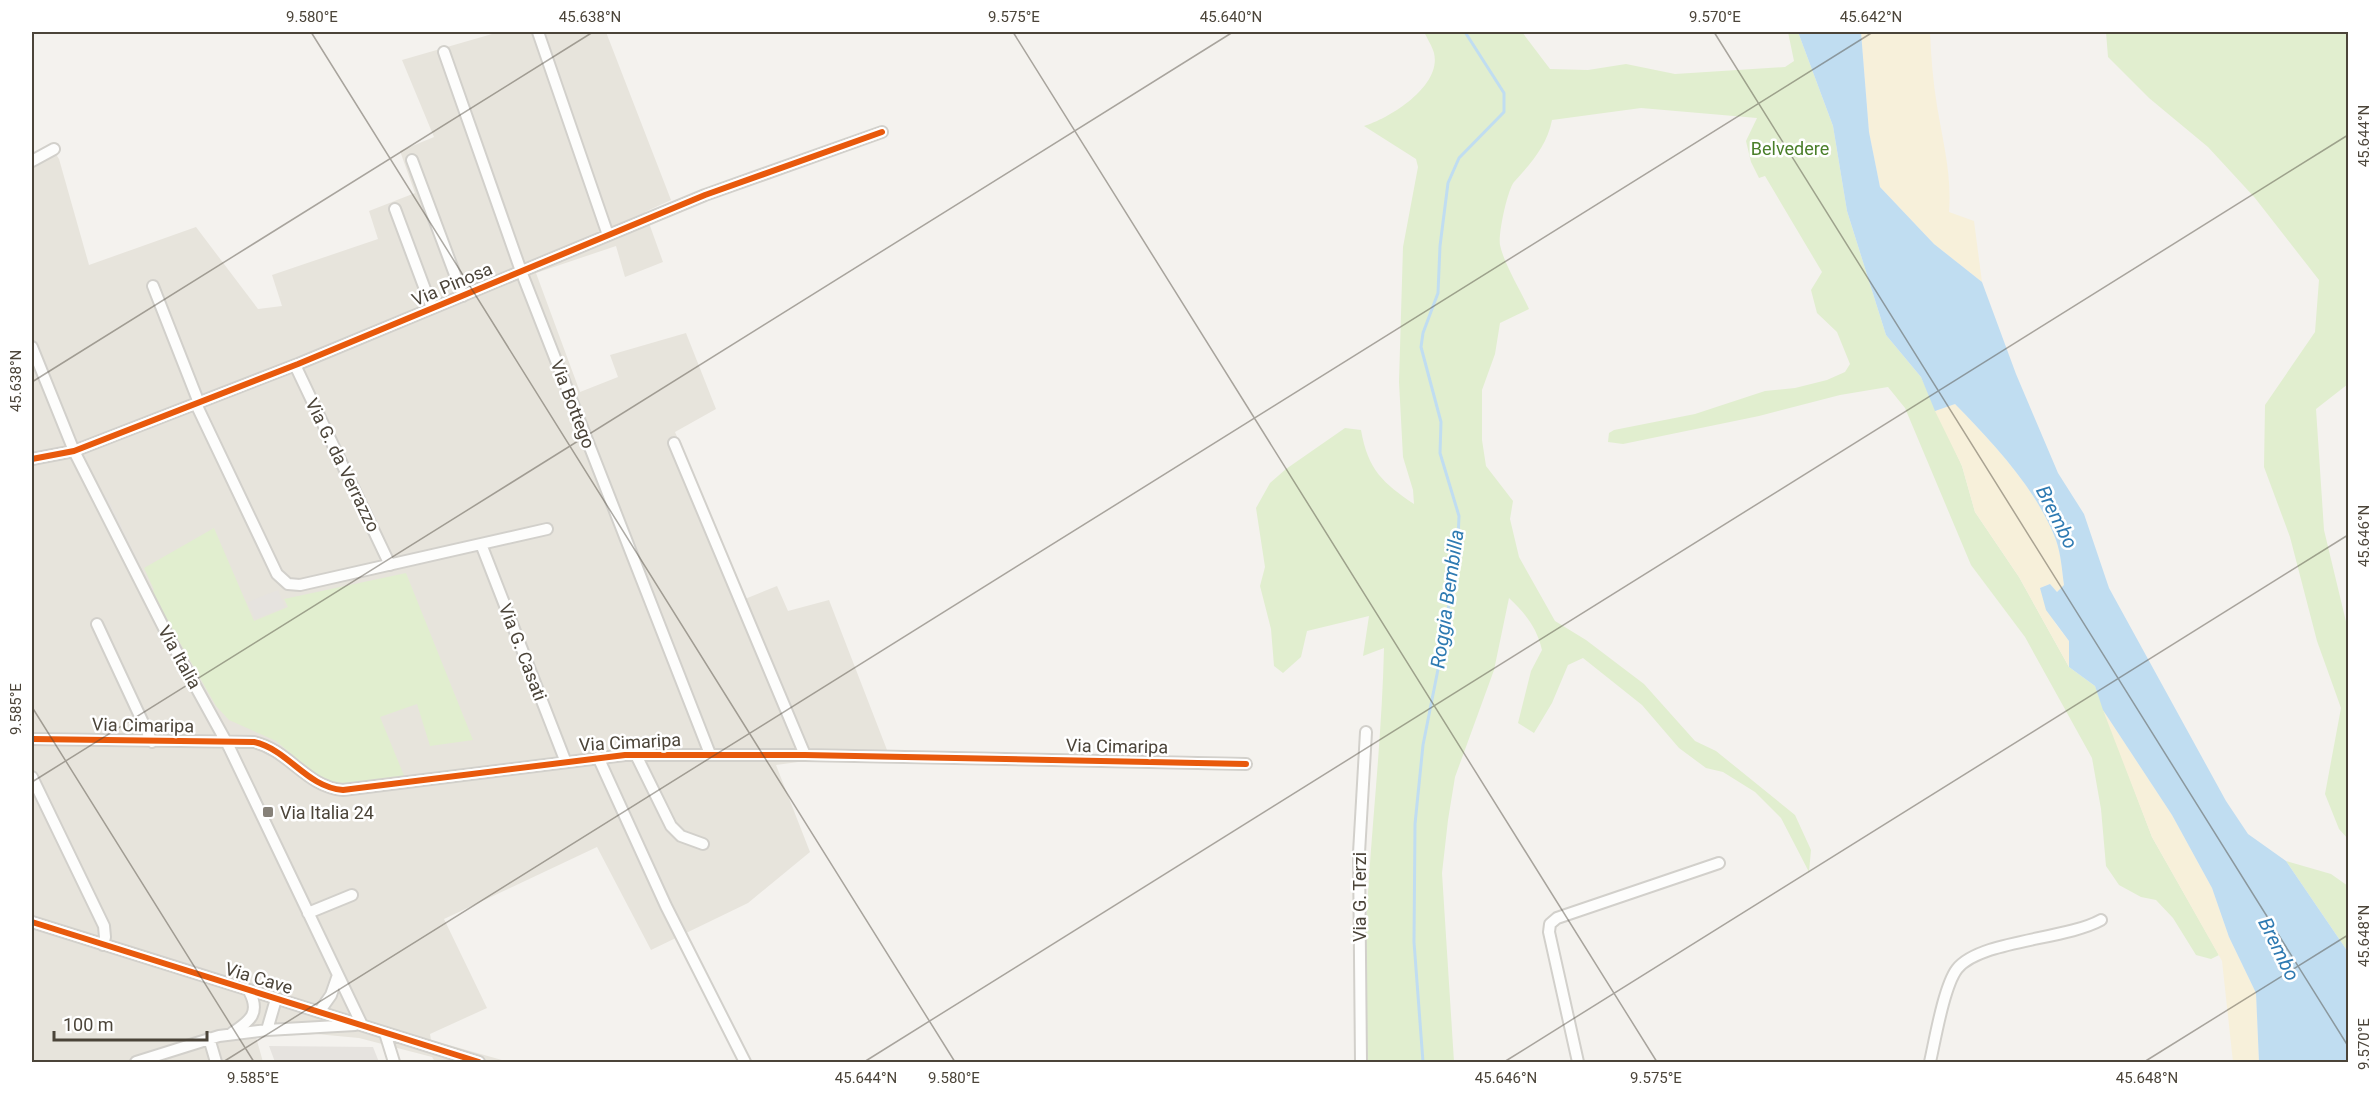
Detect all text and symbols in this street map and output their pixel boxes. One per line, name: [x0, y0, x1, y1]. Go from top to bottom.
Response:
text: 9.580°E: [286, 8, 338, 26]
text: 45.638°N: [559, 8, 621, 26]
text: 9.575°E: [988, 8, 1040, 26]
text: 45.640°N: [1200, 8, 1262, 26]
text: 9.570°E: [1689, 8, 1741, 26]
text: 45.642°N: [1840, 8, 1902, 26]
text: 45.644°N: [2355, 105, 2373, 167]
park label: Belvedere: [1751, 138, 1829, 159]
street label: Via Pinosa: [409, 258, 495, 310]
text: 45.638°N: [7, 350, 25, 412]
street label: Via Bottego: [546, 357, 600, 451]
street label: Via G. da Verrazzo: [302, 395, 384, 535]
water label: Brembo: [2031, 481, 2083, 553]
text: 45.646°N: [2355, 505, 2373, 567]
water label: Roggia Bembilla: [1425, 528, 1469, 670]
street label: Via G. Casati: [495, 600, 551, 704]
street label: Via Italia: [154, 622, 206, 692]
text: 9.585°E: [7, 683, 25, 735]
street label: Via Cimaripa: [92, 714, 194, 736]
street label: Via Cimaripa: [578, 729, 682, 755]
street label: Via Cimaripa: [1066, 735, 1168, 757]
place label: Via Italia 24: [280, 802, 374, 823]
marker: Via Italia 24: [261, 805, 275, 819]
street label: Via G. Terzi: [1349, 852, 1370, 942]
text: 45.648°N: [2355, 905, 2373, 967]
water label: Brembo: [2253, 913, 2305, 985]
street label: Via Cave: [223, 958, 295, 998]
scale bar: [54, 1004, 207, 1042]
text: 100 m: [63, 1014, 114, 1035]
text: 9.570°E: [2355, 1018, 2373, 1070]
text: 9.585°E: [227, 1069, 279, 1087]
text: 45.644°N: [835, 1069, 897, 1087]
text: 9.580°E: [928, 1069, 980, 1087]
text: 45.646°N: [1475, 1069, 1537, 1087]
text: 9.575°E: [1630, 1069, 1682, 1087]
text: 45.648°N: [2116, 1069, 2178, 1087]

